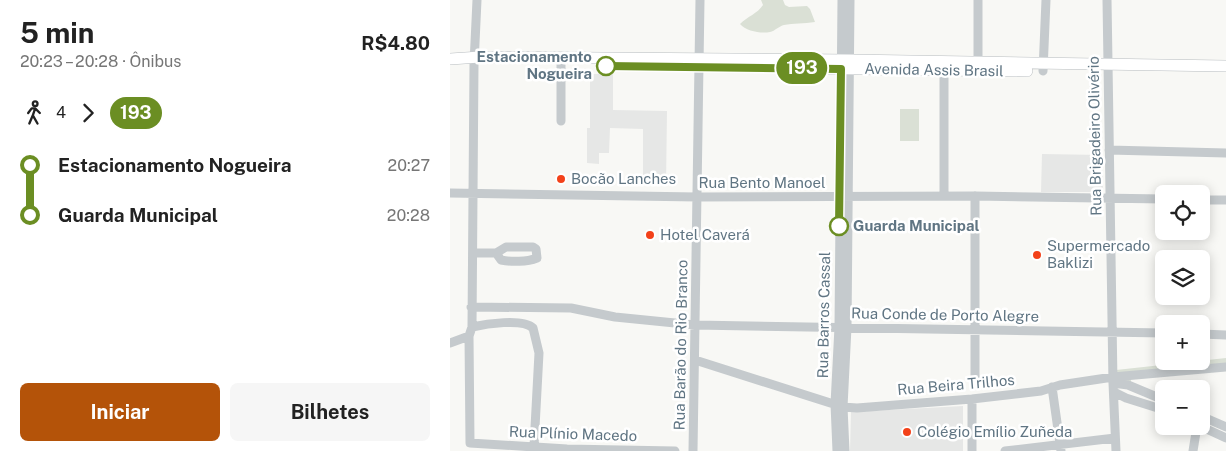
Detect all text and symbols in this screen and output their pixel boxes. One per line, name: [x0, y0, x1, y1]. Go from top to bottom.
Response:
text: 5 min: [20, 16, 94, 49]
text: R$4.80: [361, 32, 430, 54]
place label: Estacionamento Nogueira: [477, 48, 592, 82]
text: 20:23 – 20:28 · Ônibus: [20, 52, 181, 71]
line badge: 193: [773, 52, 831, 84]
marker: Estacionamento Nogueira: [596, 56, 616, 76]
street label: Rua Brigadeiro Olivério: [1085, 56, 1104, 216]
text: 193: [786, 57, 818, 78]
street label: Avenida Assis Brasil: [864, 60, 1004, 79]
icon: walk: [20, 99, 48, 127]
icon: forward: [74, 99, 102, 127]
text: 193: [120, 102, 152, 123]
text: 4: [56, 103, 66, 122]
text: Estacionamento Nogueira: [58, 154, 291, 176]
text: 20:27: [388, 156, 430, 175]
place label: Bocão Lanches: [571, 170, 676, 187]
marker: Bocão Lanches: [555, 173, 567, 185]
street label: Rua Bento Manoel: [699, 174, 825, 191]
map controls: [1155, 185, 1210, 435]
button: locate: [1155, 185, 1210, 240]
text: Guarda Municipal: [58, 204, 218, 226]
text: 20:28: [387, 206, 430, 225]
marker: Guarda Municipal: [829, 216, 849, 236]
place label: Guarda Municipal: [853, 217, 979, 234]
place label: Hotel Caverá: [660, 226, 750, 243]
marker: Hotel Caverá: [644, 229, 656, 241]
place label: Supermercado Baklizi: [1047, 237, 1150, 271]
marker: Supermercado Baklizi: [1031, 249, 1043, 261]
button: layers: [1155, 250, 1210, 305]
street label: Rua Barros Cassal: [814, 251, 833, 378]
street label: Rua Barão do Rio Branco: [671, 260, 690, 430]
street label: Rua Conde de Porto Alegre: [851, 304, 1039, 325]
button: +: [1155, 315, 1210, 370]
street label: Rua Beira Trilhos: [897, 371, 1015, 398]
button: −: [1155, 380, 1210, 435]
button: Iniciar: [20, 383, 220, 441]
button: Bilhetes: [230, 383, 430, 441]
street label: Rua Plínio Macedo: [509, 423, 637, 444]
place label: Colégio Emílio Zuñeda: [917, 423, 1072, 440]
marker: Colégio Emílio Zuñeda: [901, 426, 913, 438]

